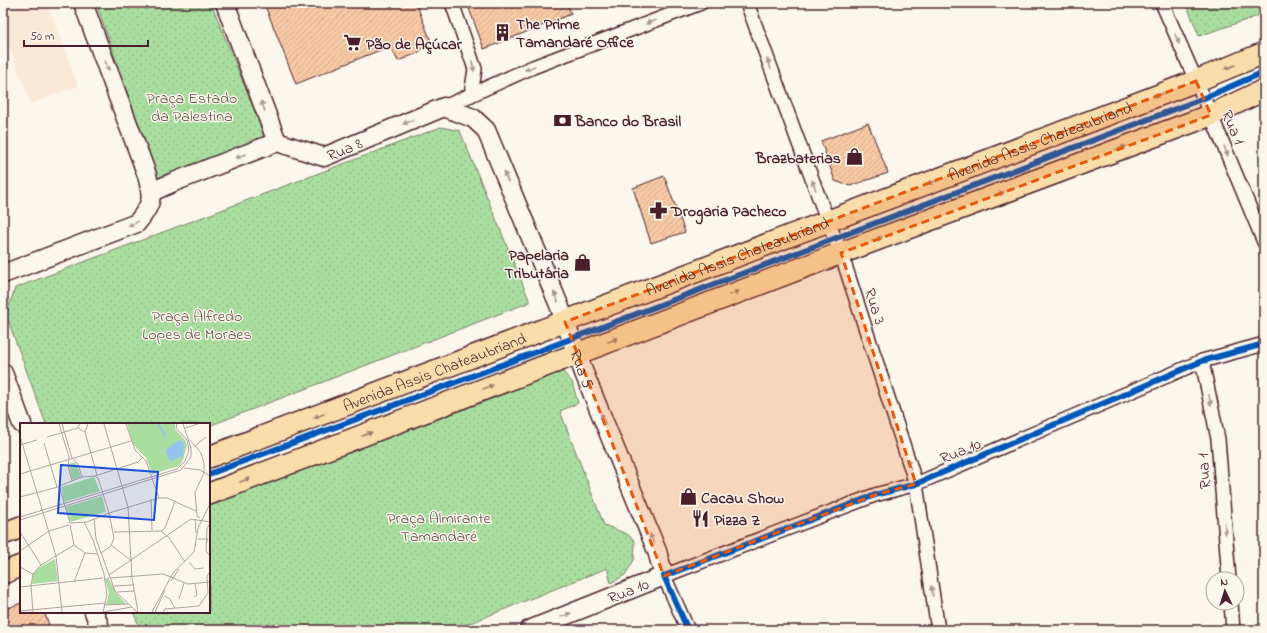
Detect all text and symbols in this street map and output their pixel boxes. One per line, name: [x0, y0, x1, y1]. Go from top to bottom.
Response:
place label: The Prime Tamandaré Office: [516, 13, 634, 55]
one-way arrow: [645, 19, 657, 25]
scale bar: [24, 22, 148, 48]
building icon: The Prime Tamandaré Office: [493, 22, 513, 42]
text: 50 m: [30, 28, 54, 46]
supermarket icon: Pão de Açúcar: [343, 33, 363, 53]
place label: Pão de Açúcar: [366, 33, 463, 57]
one-way arrow: [1174, 33, 1180, 44]
one-way arrow: [766, 57, 772, 69]
one-way arrow: [104, 60, 110, 72]
one-way arrow: [470, 60, 476, 73]
one-way arrow: [1223, 65, 1235, 71]
one-way arrow: [523, 66, 535, 72]
park label: Praça Estado da Palestina: [147, 87, 237, 129]
one-way arrow: [1153, 93, 1165, 99]
street label: Avenida Assis Chateaubriand: [945, 97, 1136, 188]
one-way arrow: [259, 99, 265, 111]
street label: Rua 1: [1214, 107, 1250, 149]
bank icon: Banco do Brasil: [552, 110, 572, 130]
place label: Banco do Brasil: [574, 110, 681, 134]
one-way arrow: [403, 119, 414, 125]
street label: Rua 8: [324, 132, 367, 168]
one-way arrow: [1115, 145, 1127, 151]
one-way arrow: [1223, 145, 1229, 156]
place label: Brazbaterias: [755, 147, 841, 171]
shop icon: Brazbaterias: [844, 147, 864, 167]
one-way arrow: [234, 154, 246, 160]
one-way arrow: [502, 171, 508, 183]
one-way arrow: [811, 179, 817, 191]
one-way arrow: [927, 179, 939, 185]
one-way arrow: [994, 190, 1006, 196]
pharmacy icon: Drogaria Pacheco: [648, 200, 668, 220]
place label: Drogaria Pacheco: [670, 200, 787, 225]
street label: Avenida Assis Chateaubriand: [643, 212, 833, 304]
one-way arrow: [127, 221, 139, 227]
one-way arrow: [872, 236, 884, 242]
place label: Papelaria Tributária: [504, 244, 569, 286]
shop icon: Papelaria Tributária: [572, 253, 592, 273]
street label: Rua 3: [857, 285, 891, 328]
one-way arrow: [729, 290, 741, 296]
one-way arrow: [553, 292, 559, 303]
park label: Praça Alfredo Lopes de Moraes: [142, 305, 252, 347]
street label: Avenida Assis Chateaubriand: [340, 327, 530, 419]
one-way arrow: [866, 334, 872, 346]
one-way arrow: [607, 336, 619, 342]
street label: Rua 5: [562, 346, 599, 392]
one-way arrow: [483, 384, 495, 390]
one-way arrow: [1207, 394, 1213, 406]
one-way arrow: [313, 413, 325, 419]
one-way arrow: [600, 413, 606, 424]
inset map: [20, 423, 210, 613]
one-way arrow: [361, 430, 373, 436]
street label: Rua 10: [936, 432, 985, 471]
street label: Rua 1: [1192, 452, 1218, 489]
one-way arrow: [906, 457, 912, 469]
one-way arrow: [240, 477, 252, 483]
shop icon: Cacau Show: [678, 487, 698, 507]
place label: Cacau Show: [701, 487, 784, 511]
park label: Praça Almirante Tamandaré: [387, 507, 492, 549]
restaurant icon: Pizza Z: [691, 509, 711, 529]
place label: Pizza Z: [714, 509, 760, 533]
one-way arrow: [1221, 523, 1228, 535]
one-way arrow: [649, 533, 655, 544]
north arrow: [1205, 571, 1245, 611]
street label: Rua 10: [605, 573, 653, 611]
text: N: [1220, 574, 1229, 590]
one-way arrow: [929, 585, 935, 598]
one-way arrow: [560, 612, 572, 618]

